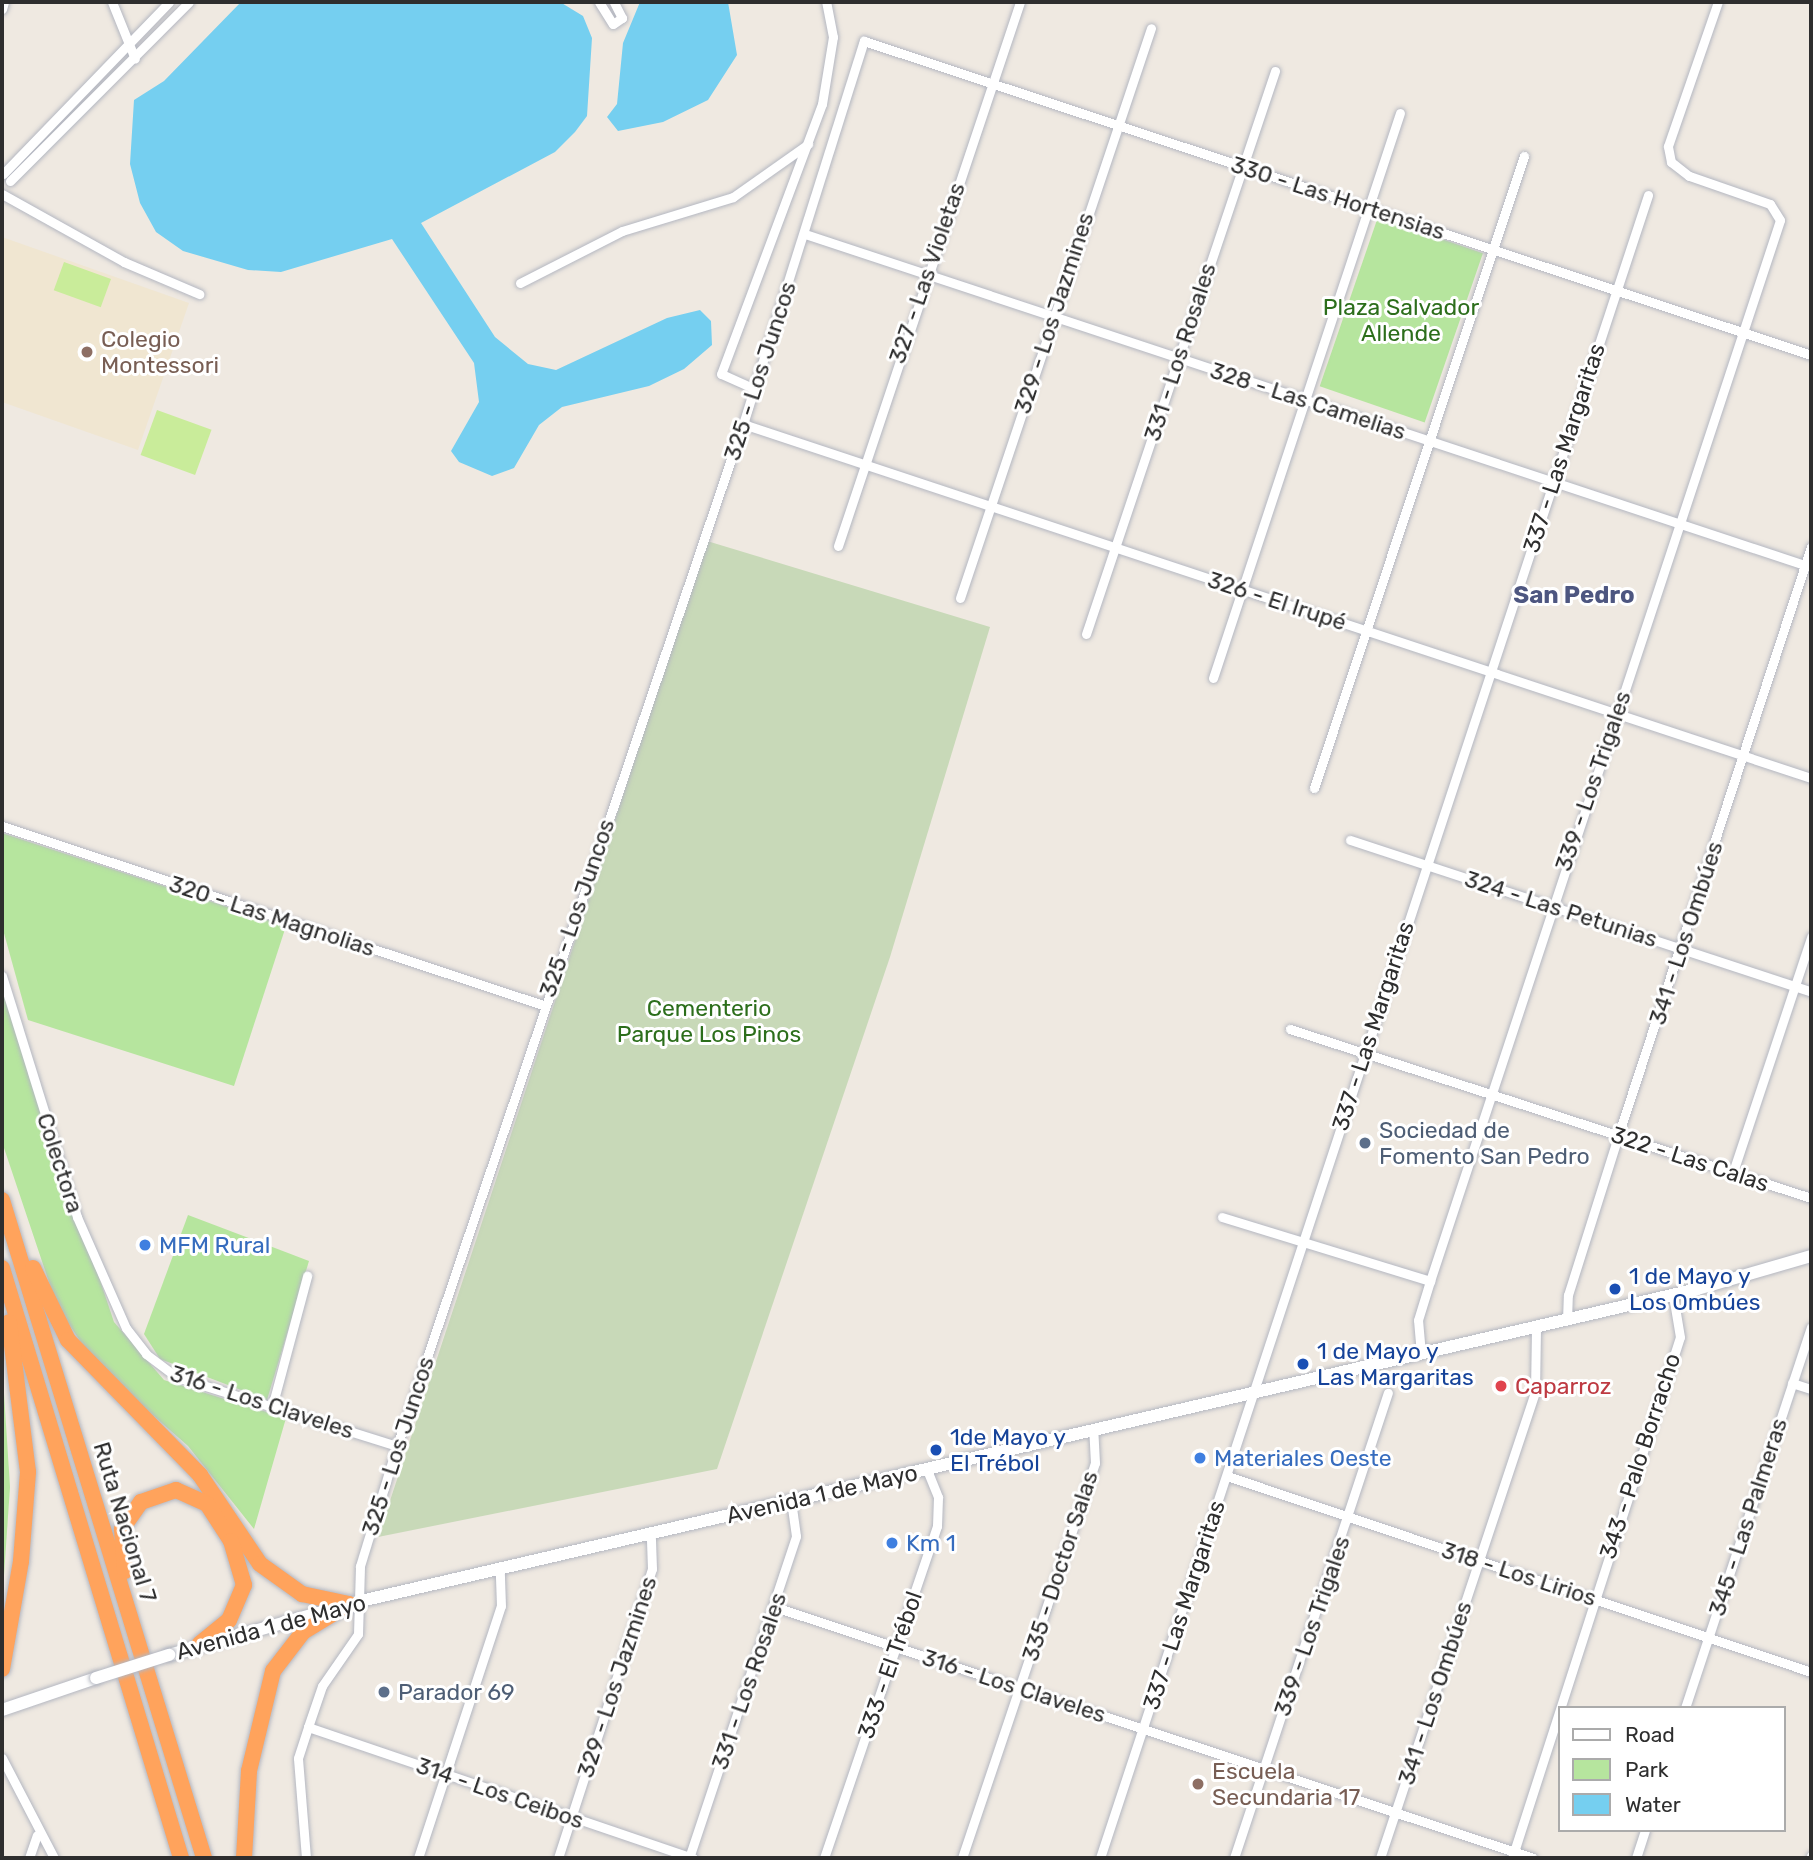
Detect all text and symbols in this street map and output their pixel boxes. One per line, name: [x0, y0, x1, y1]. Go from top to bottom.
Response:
street label: 330 - Las Hortensias: [1227, 150, 1449, 246]
street label: 327 - Las Violetas: [883, 179, 971, 367]
street label: 329 - Los Jazmines: [1008, 209, 1100, 417]
street label: 331 - Los Rosales: [1138, 260, 1222, 444]
street label: 325 - Los Juncos: [718, 278, 802, 464]
park label: Plaza Salvador Allende: [1323, 293, 1479, 347]
place label: Colegio Montessori: [101, 325, 219, 379]
street label: 337 - Las Margaritas: [1517, 340, 1611, 556]
marker: Colegio Montessori: [79, 344, 95, 360]
street label: 328 - Las Camelias: [1207, 356, 1409, 446]
street label: 326 - El Irupé: [1204, 566, 1350, 636]
district label: San Pedro: [1513, 582, 1635, 610]
street label: 339 - Los Trigales: [1549, 687, 1637, 875]
street label: 325 - Los Juncos: [534, 815, 620, 1001]
street label: 341 - Los Ombúes: [1643, 838, 1729, 1028]
street label: 324 - Las Petunias: [1461, 865, 1661, 953]
street label: 320 - Las Magnolias: [166, 870, 378, 962]
street label: 337 - Las Margaritas: [1326, 918, 1420, 1134]
park label: Cementerio Parque Los Pinos: [617, 994, 801, 1048]
street label: Colectora: [31, 1110, 89, 1216]
place label: Sociedad de Fomento San Pedro: [1379, 1116, 1590, 1170]
street label: 322 - Las Calas: [1608, 1120, 1772, 1198]
marker: Sociedad de Fomento San Pedro: [1357, 1135, 1373, 1151]
place label: MFM Rural: [159, 1231, 270, 1259]
marker: MFM Rural: [137, 1237, 153, 1253]
place label: 1 de Mayo y Los Ombúes: [1629, 1262, 1760, 1316]
marker: 1 de Mayo y Los Ombúes: [1607, 1281, 1623, 1297]
place label: 1 de Mayo y Las Margaritas: [1317, 1337, 1474, 1391]
street label: 343 - Palo Borracho: [1594, 1350, 1686, 1562]
street label: 325 - Los Juncos: [356, 1353, 440, 1539]
marker: 1 de Mayo y Las Margaritas: [1295, 1356, 1311, 1372]
street label: 316 - Los Claveles: [167, 1359, 357, 1445]
place label: Caparroz: [1515, 1372, 1611, 1400]
marker: Caparroz: [1493, 1378, 1509, 1394]
street label: 345 - Las Palmeras: [1703, 1415, 1793, 1619]
place label: 1de Mayo y El Trébol: [950, 1423, 1067, 1477]
street label: Ruta Nacional 7: [88, 1439, 162, 1605]
marker: 1de Mayo y El Trébol: [928, 1442, 944, 1458]
place label: Materiales Oeste: [1214, 1444, 1392, 1472]
marker: Materiales Oeste: [1192, 1450, 1208, 1466]
street label: Avenida 1 de Mayo: [724, 1459, 920, 1529]
street label: 335 - Doctor Salas: [1016, 1467, 1104, 1665]
street label: 337 - Las Margaritas: [1137, 1497, 1231, 1713]
place label: Km 1: [906, 1529, 956, 1557]
street label: 339 - Los Trigales: [1268, 1532, 1356, 1720]
marker: Km 1: [884, 1535, 900, 1551]
street label: 318 - Los Lirios: [1438, 1536, 1600, 1612]
street label: 329 - Los Jazmines: [571, 1573, 663, 1781]
street label: Avenida 1 de Mayo: [173, 1588, 369, 1666]
street label: 333 - El Trébol: [852, 1588, 928, 1742]
street label: 331 - Los Rosales: [706, 1589, 792, 1773]
street label: 341 - Los Ombúes: [1392, 1598, 1478, 1788]
street label: 316 - Los Claveles: [919, 1643, 1109, 1729]
place label: Parador 69: [398, 1678, 515, 1706]
marker: Parador 69: [376, 1684, 392, 1700]
legend: [1558, 1706, 1785, 1832]
text: Road: [1625, 1722, 1675, 1747]
street label: 314 - Los Ceibos: [412, 1751, 588, 1835]
place label: Escuela Secundaria 17: [1212, 1757, 1360, 1811]
text: Park: [1625, 1757, 1669, 1782]
marker: Escuela Secundaria 17: [1190, 1776, 1206, 1792]
text: Water: [1625, 1792, 1681, 1817]

